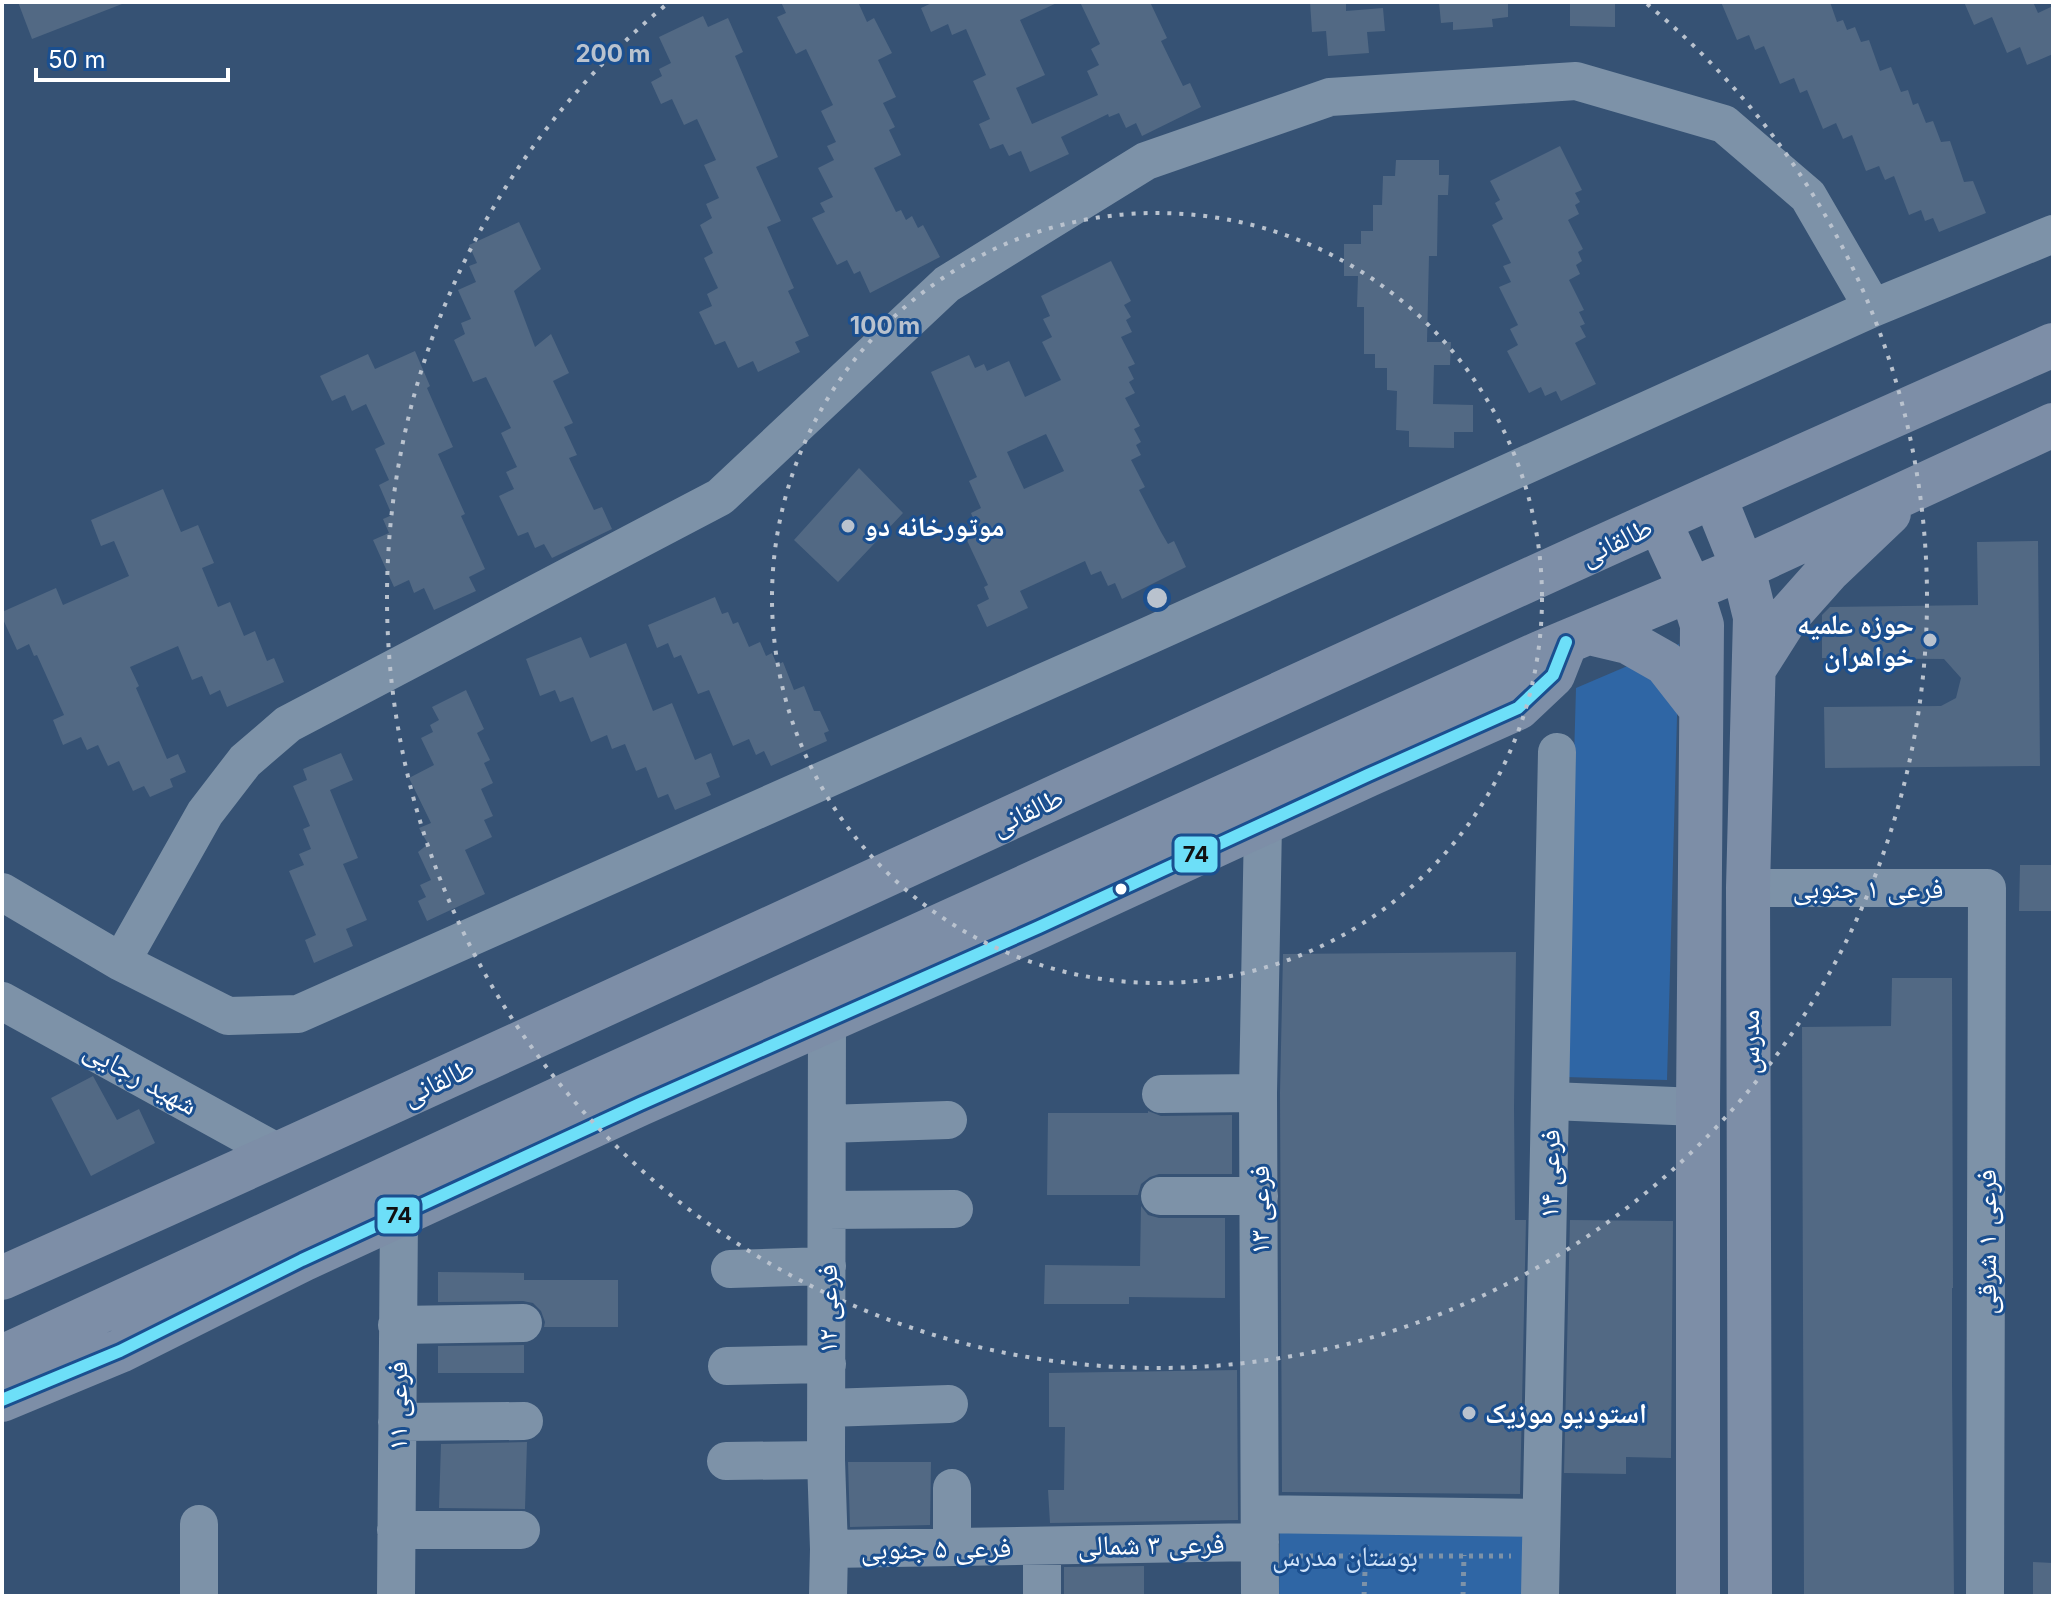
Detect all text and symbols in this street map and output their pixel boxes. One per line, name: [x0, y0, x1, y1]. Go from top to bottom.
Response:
scale bar: [36, 32, 228, 82]
text: 200 m: [575, 39, 651, 68]
text: 50 m: [48, 45, 106, 74]
text: 100 m: [850, 311, 920, 340]
place label: موتورخانه دو: [864, 509, 1004, 543]
street label: طالقانی: [1574, 509, 1658, 573]
marker: موتورخانه دو: [839, 517, 857, 535]
centre of rings: [1143, 584, 1171, 612]
place label: حوزه علمیه خواهران: [1797, 607, 1914, 673]
marker: حوزه علمیه خواهران: [1921, 631, 1939, 649]
street label: طالقانی: [985, 779, 1069, 843]
line badge: 74: [1173, 835, 1219, 874]
text: 74: [1183, 841, 1209, 867]
street label: فرعی ۱ جنوبی: [1793, 871, 1943, 906]
unlabelled marker: [1113, 881, 1129, 897]
street label: مدرس: [1732, 1009, 1767, 1075]
street label: شهید رجایی: [78, 1032, 204, 1123]
street label: طالقانی: [396, 1049, 480, 1113]
street label: فرعی ۱۴: [1531, 1129, 1568, 1219]
street label: فرعی ۱۳: [1242, 1165, 1277, 1255]
street label: فرعی ۱ شرقی: [1969, 1169, 2004, 1315]
line badge: 74: [376, 1196, 421, 1235]
text: 74: [386, 1202, 412, 1228]
street label: فرعی ۱۲: [810, 1264, 845, 1354]
street label: فرعی ۱۱: [380, 1361, 415, 1451]
place label: استودیو موزیک: [1485, 1396, 1647, 1430]
marker: استودیو موزیک: [1460, 1404, 1478, 1422]
street label: فرعی ۳ شمالی: [1077, 1526, 1225, 1563]
street label: فرعی ۵ جنوبی: [860, 1530, 1012, 1567]
park label: بوستان مدرس: [1272, 1539, 1418, 1574]

